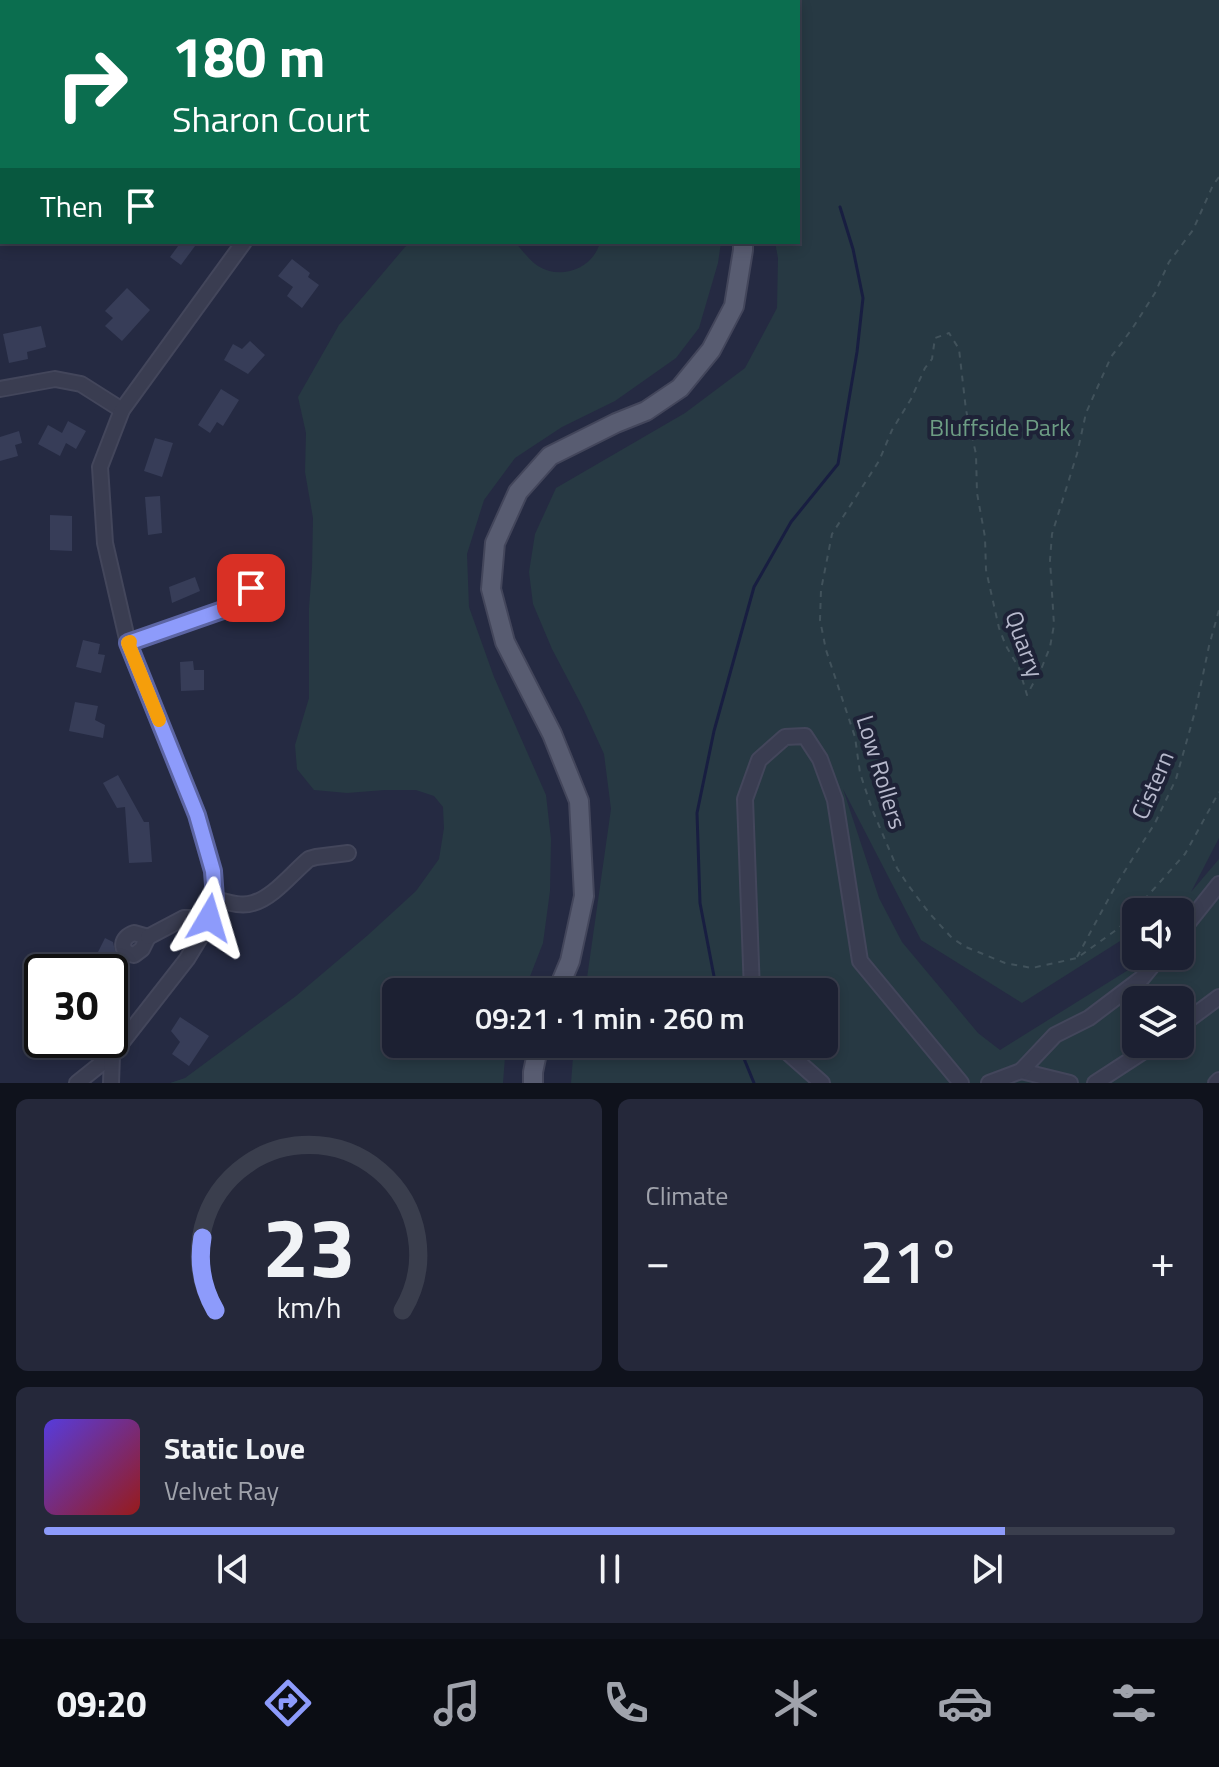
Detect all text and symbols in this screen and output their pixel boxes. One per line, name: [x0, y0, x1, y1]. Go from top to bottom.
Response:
text: 180 m: [172, 14, 325, 99]
icon: right: [40, 32, 144, 136]
text: Sharon Court: [172, 91, 370, 146]
text: Then: [40, 183, 103, 229]
icon: arrive: [119, 184, 163, 228]
park label: Bluffside Park: [929, 409, 1071, 445]
pin: [217, 554, 285, 622]
icon: arrive: [229, 566, 273, 610]
street label: Quarry: [996, 606, 1054, 683]
street label: Low Rollers: [848, 711, 916, 833]
street label: Cistern: [1122, 745, 1182, 825]
position arrow: [167, 876, 251, 960]
map controls: [1122, 898, 1194, 1058]
button: sound: [1122, 898, 1194, 970]
speed limit sign: 30: [24, 954, 128, 1058]
button: layers: [1122, 986, 1194, 1058]
text: 09:21 · 1 min · 260 m: [475, 995, 745, 1041]
text: Climate: [646, 1176, 728, 1215]
text: 23: [262, 1183, 355, 1309]
text: 21°: [860, 1215, 961, 1306]
text: −: [646, 1227, 670, 1294]
text: +: [1150, 1227, 1175, 1294]
text: km/h: [276, 1286, 341, 1329]
text: Static Love: [164, 1425, 305, 1471]
text: Velvet Ray: [164, 1471, 279, 1510]
icon: previous: [211, 1547, 255, 1591]
icon: pause: [588, 1547, 632, 1591]
icon: next: [965, 1547, 1009, 1591]
icon: directions: [260, 1675, 316, 1731]
icon: music: [429, 1675, 485, 1731]
icon: phone: [598, 1675, 654, 1731]
icon: climate: [768, 1675, 824, 1731]
icon: car: [937, 1675, 993, 1731]
icon: filters: [1106, 1675, 1162, 1731]
text: 09:20: [57, 1676, 147, 1731]

